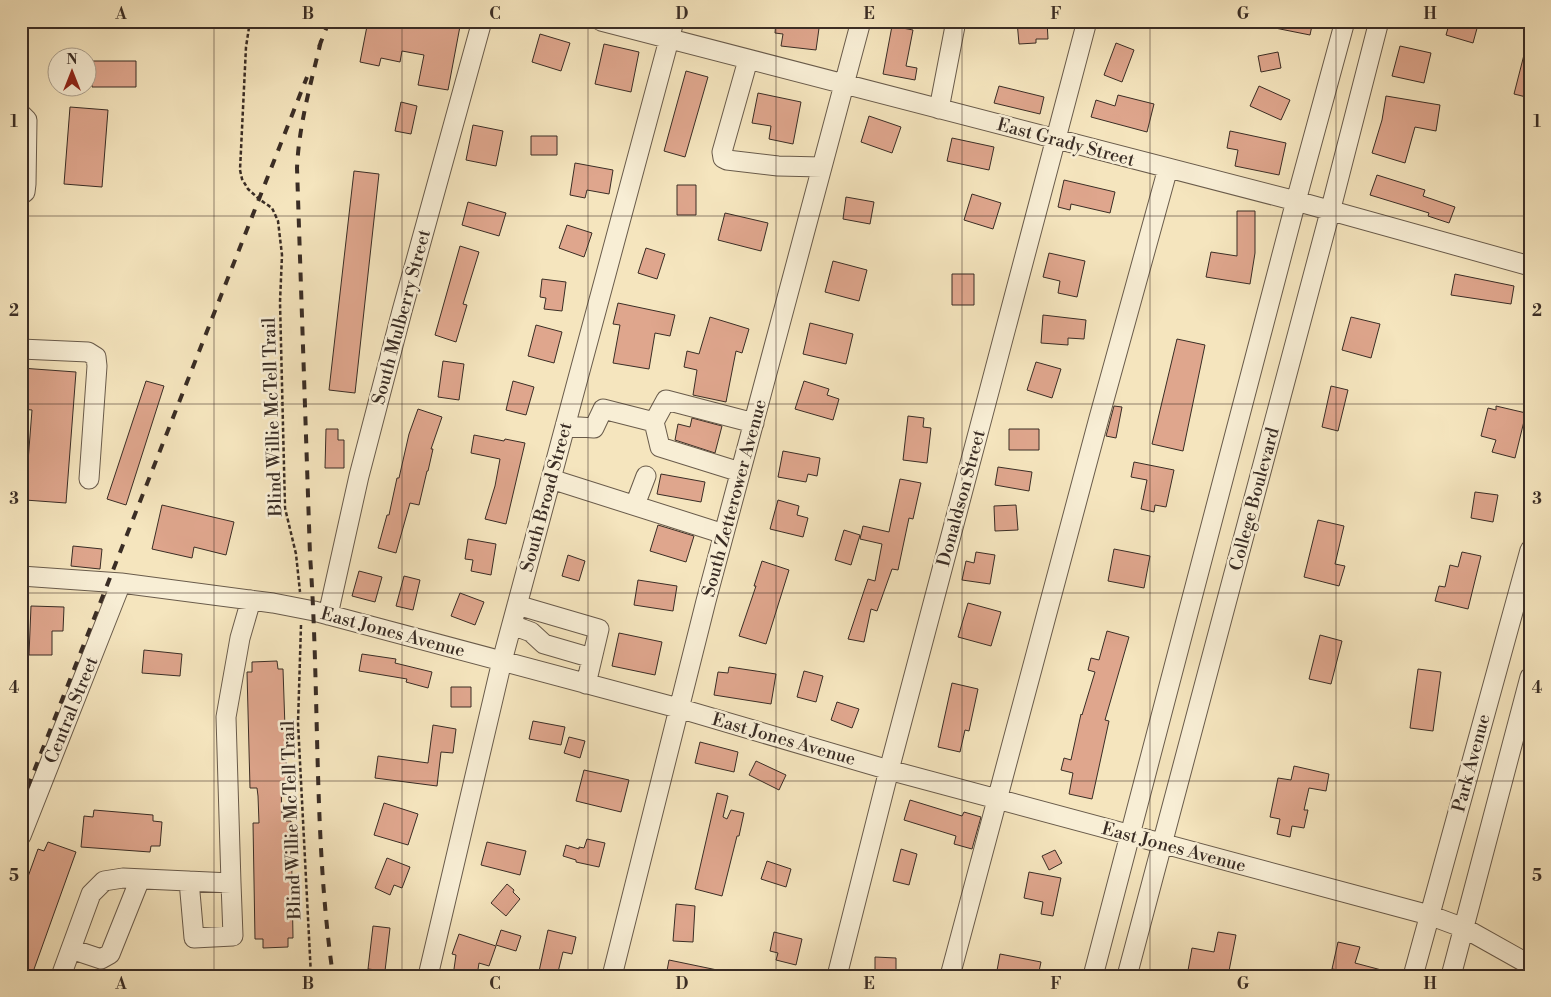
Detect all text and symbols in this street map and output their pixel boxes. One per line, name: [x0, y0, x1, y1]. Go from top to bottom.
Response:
text: A: [114, 4, 127, 24]
text: B: [302, 4, 314, 24]
text: C: [489, 4, 501, 24]
text: D: [676, 4, 689, 24]
text: E: [863, 4, 875, 24]
text: F: [1050, 4, 1062, 24]
text: G: [1237, 4, 1250, 24]
text: H: [1423, 4, 1437, 24]
north arrow: [48, 48, 98, 98]
text: N: [66, 51, 78, 69]
text: 1: [10, 112, 18, 132]
text: 1: [1533, 112, 1541, 132]
street label: East Grady Street: [995, 113, 1138, 172]
street label: South Mulberry Street: [367, 226, 436, 407]
text: 2: [9, 301, 19, 321]
text: 2: [1532, 301, 1542, 321]
street label: Blind Willie McTell Trail: [258, 316, 288, 518]
street label: South Zetterower Avenue: [697, 397, 772, 600]
street label: South Broad Street: [515, 419, 578, 574]
street label: College Boulevard: [1224, 424, 1285, 573]
street label: Donaldson Street: [932, 427, 991, 569]
text: 3: [9, 489, 19, 509]
text: 3: [1532, 489, 1542, 509]
street label: East Jones Avenue: [318, 602, 467, 663]
street label: Central Street: [40, 653, 104, 767]
text: 4: [9, 678, 20, 698]
text: 4: [1532, 678, 1543, 698]
street label: East Jones Avenue: [709, 708, 858, 771]
street label: Park Avenue: [1447, 712, 1496, 815]
street label: Blind Willie McTell Trail: [277, 719, 307, 921]
street label: East Jones Avenue: [1099, 817, 1248, 878]
text: 5: [9, 866, 19, 886]
text: 5: [1532, 866, 1542, 886]
text: A: [114, 974, 127, 994]
text: B: [302, 974, 314, 994]
text: C: [489, 974, 501, 994]
text: D: [676, 974, 689, 994]
text: E: [863, 974, 875, 994]
text: F: [1050, 974, 1062, 994]
text: G: [1237, 974, 1250, 994]
text: H: [1423, 974, 1437, 994]

